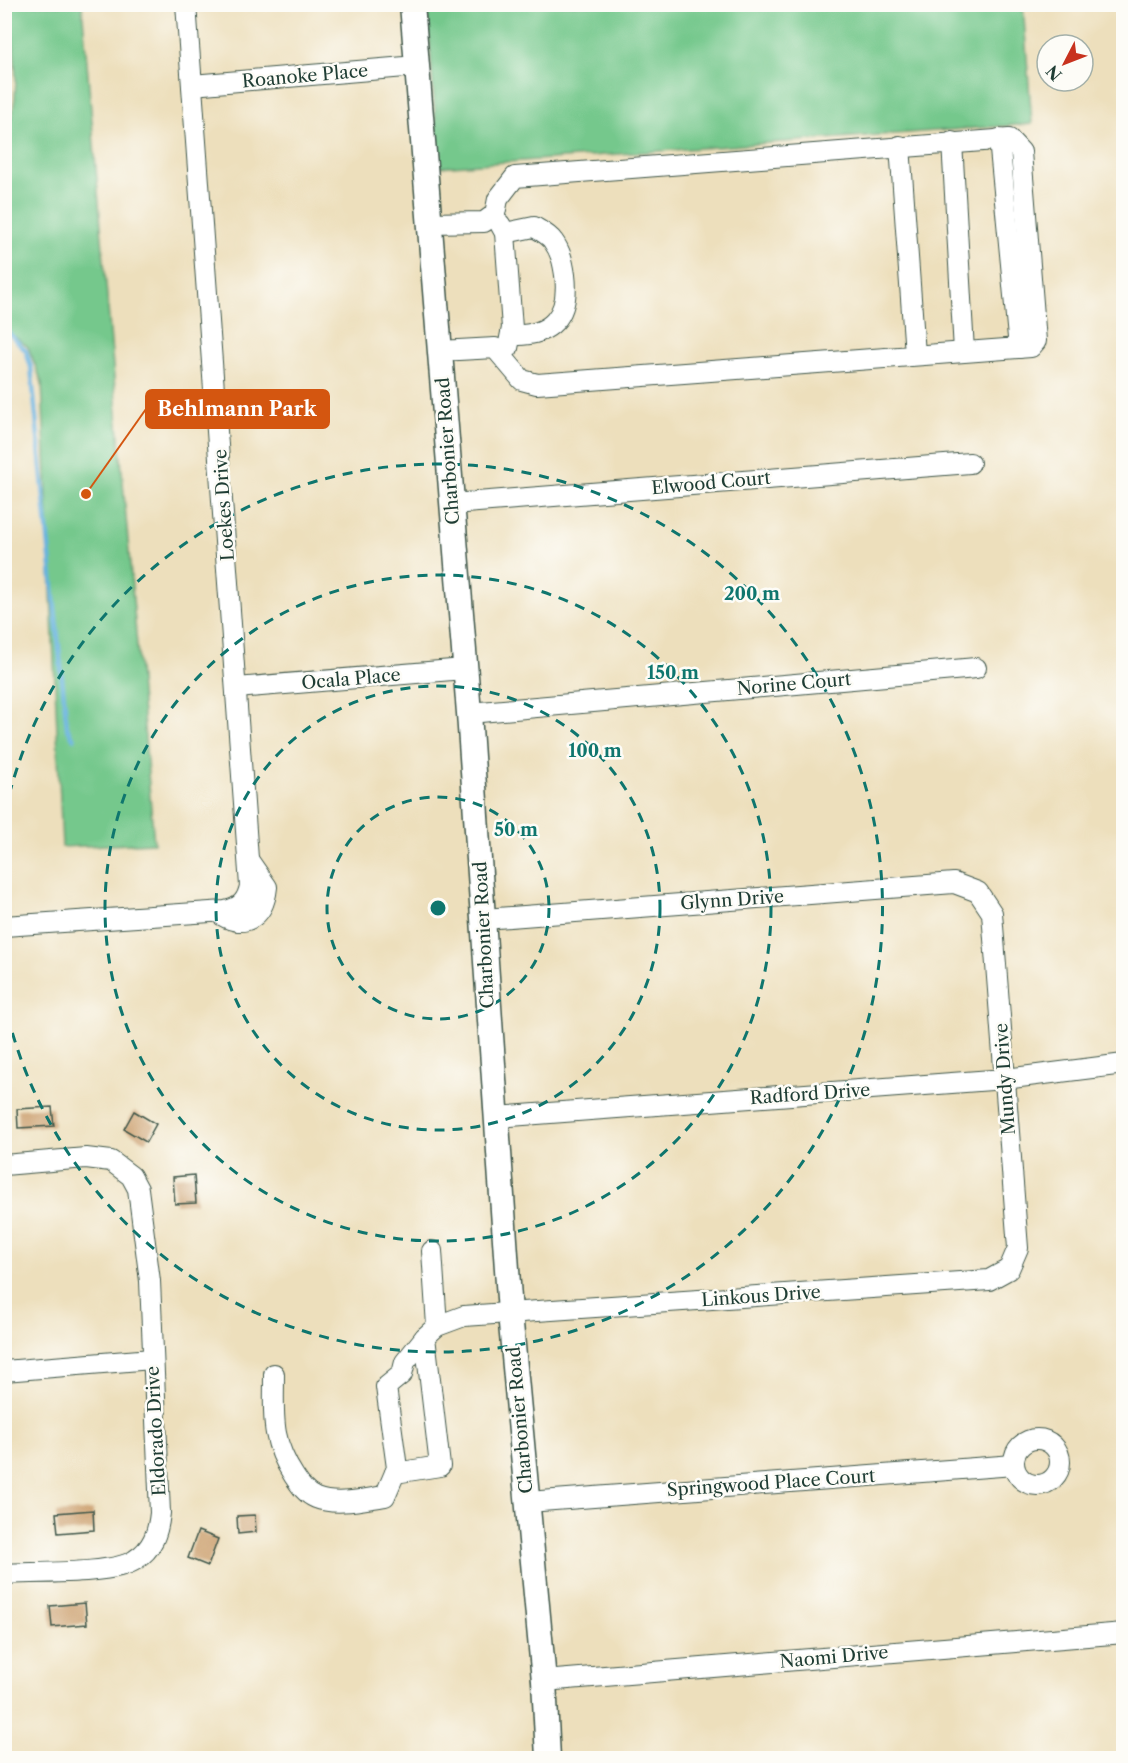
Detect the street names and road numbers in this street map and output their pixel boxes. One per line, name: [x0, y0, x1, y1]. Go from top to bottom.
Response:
street label: Roanoke Place: [241, 60, 369, 92]
street label: Charbonier Road: [432, 377, 464, 525]
street label: Loekes Drive: [209, 448, 239, 562]
street label: Elwood Court: [650, 467, 772, 499]
street label: Ocala Place: [300, 664, 402, 694]
street label: Norine Court: [736, 668, 853, 700]
street label: Charbonier Road: [469, 861, 499, 1009]
street label: Glynn Drive: [679, 885, 785, 915]
street label: Mundy Drive: [990, 1022, 1020, 1136]
street label: Radford Drive: [749, 1079, 871, 1109]
street label: Linkous Drive: [700, 1281, 822, 1311]
street label: Charbonier Road: [503, 1346, 537, 1494]
street label: Eldorado Drive: [142, 1365, 170, 1497]
street label: Springwood Place Court: [666, 1465, 877, 1501]
street label: Naomi Drive: [779, 1641, 889, 1673]

